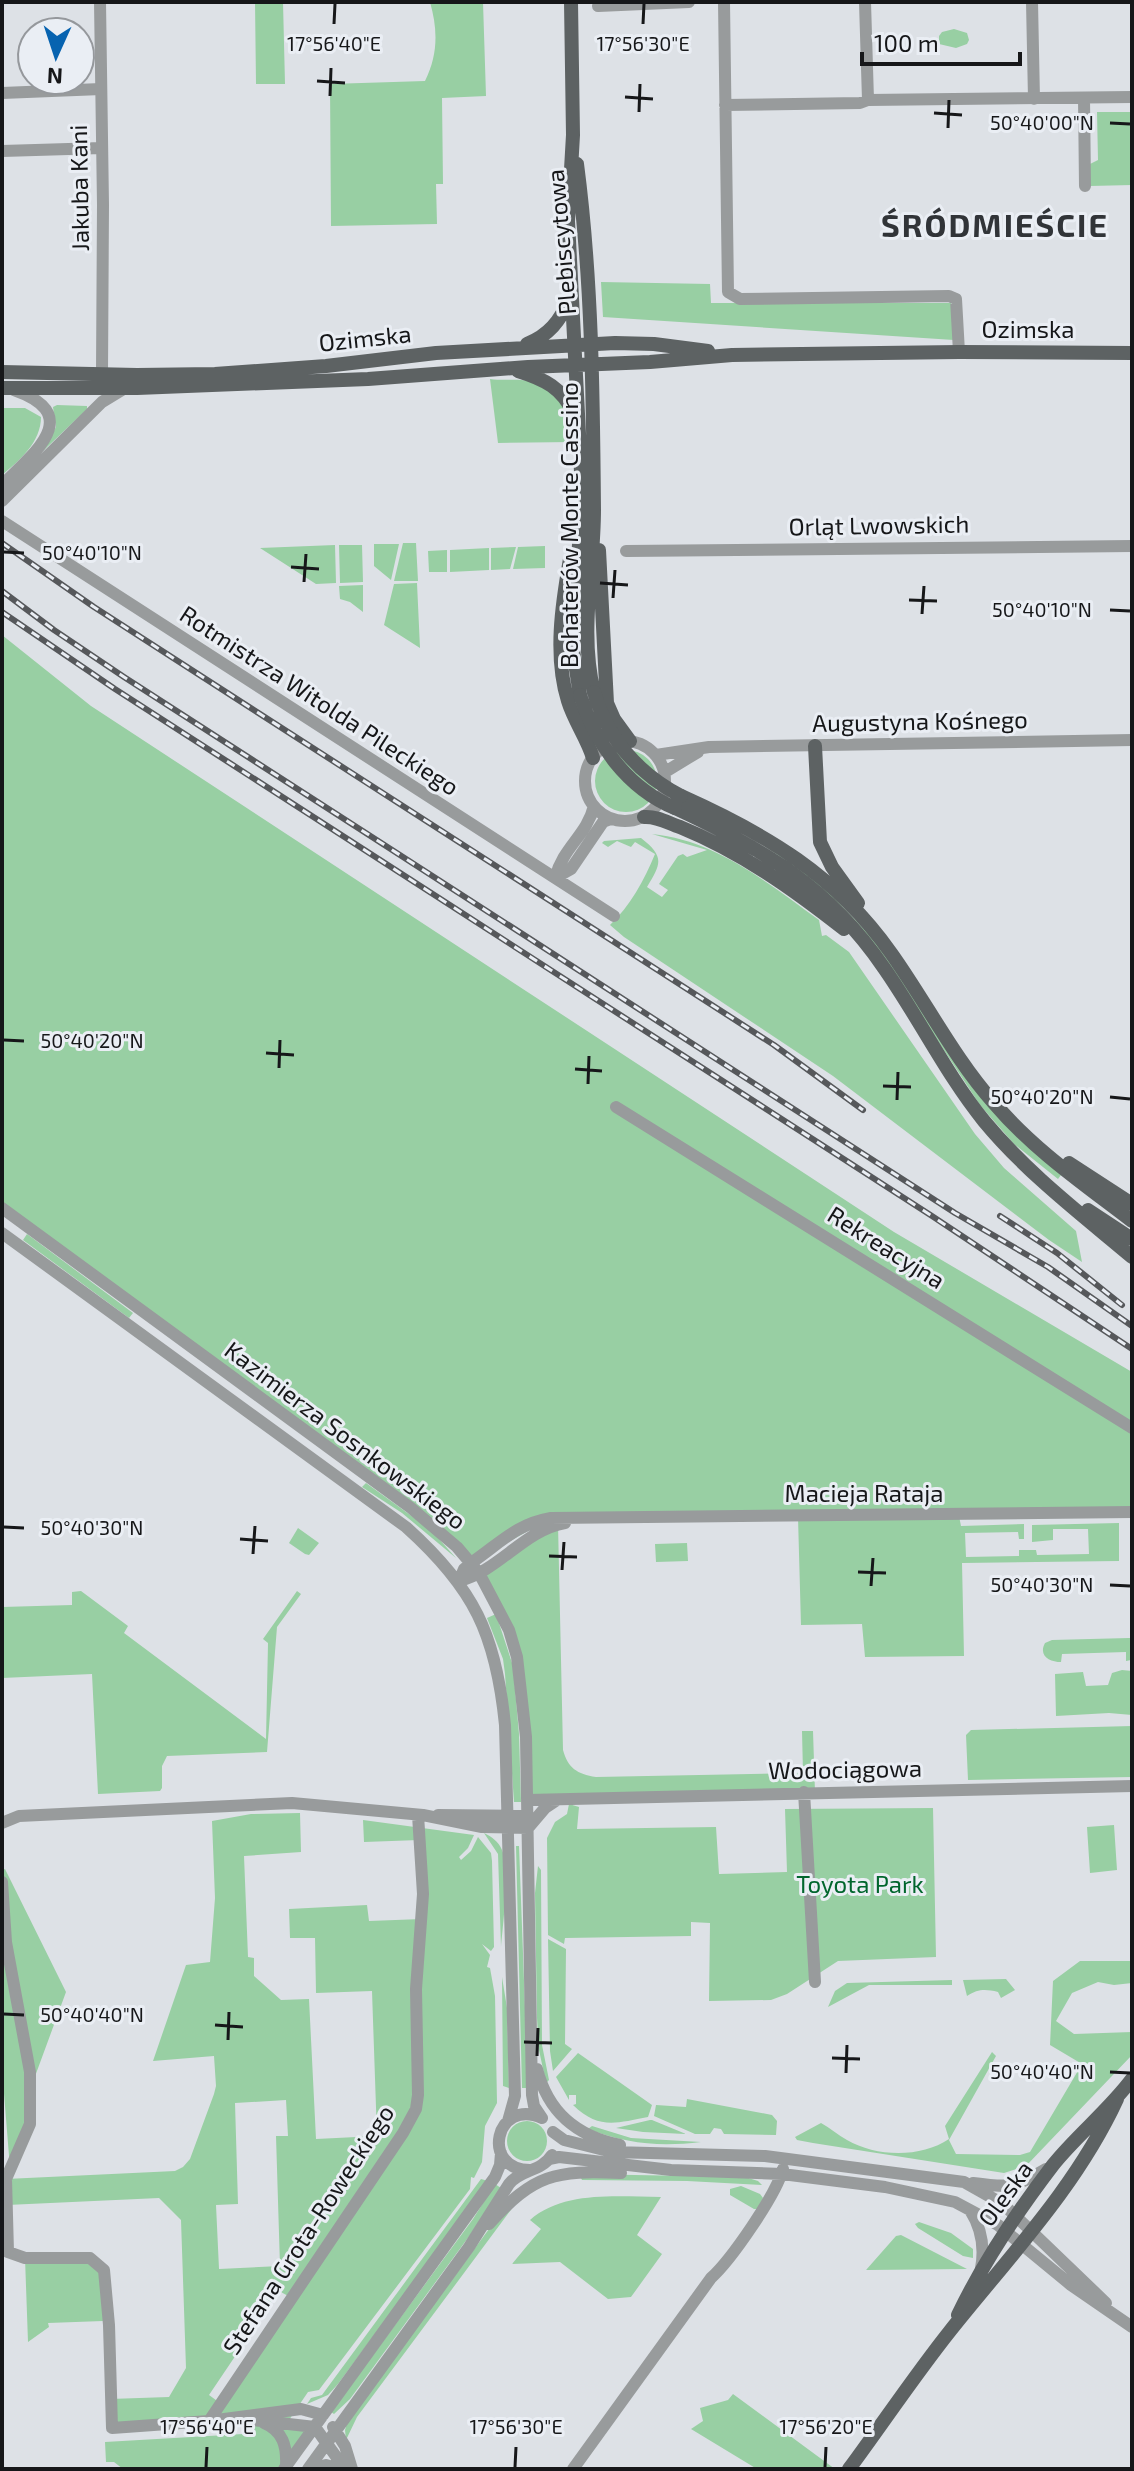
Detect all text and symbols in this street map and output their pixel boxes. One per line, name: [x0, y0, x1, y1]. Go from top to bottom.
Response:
north arrow: [16, 16, 96, 96]
scale bar: [862, 16, 1020, 66]
text: 100 m: [874, 28, 939, 57]
text: 17°56'40"E: [287, 31, 381, 55]
text: 17°56'30"E: [596, 31, 690, 55]
text: N: [46, 64, 64, 90]
text: 50°40'00"N: [990, 110, 1094, 134]
street label: Jakuba Kani: [63, 124, 94, 252]
street label: Plebiscytowa: [540, 168, 581, 316]
district label: ŚRÓDMIEŚCIE: [881, 205, 1109, 243]
street label: Ozimska: [982, 314, 1074, 343]
street label: Ozimska: [317, 318, 413, 357]
street label: Bohaterów Monte Cassino: [554, 382, 583, 668]
street label: Orląt Lwowskich: [788, 508, 970, 541]
text: 50°40'10"N: [42, 540, 142, 564]
text: 50°40'10"N: [992, 597, 1092, 621]
street label: Rotmistrza Witolda Pileckiego: [175, 599, 465, 801]
street label: Augustyna Kośnego: [812, 704, 1028, 737]
text: 50°40'20"N: [40, 1028, 144, 1052]
text: 50°40'20"N: [990, 1084, 1094, 1108]
street label: Rekreacyjna: [823, 1199, 951, 1294]
street label: Kazimierza Sosnkowskiego: [220, 1335, 472, 1535]
street label: Macieja Rataja: [785, 1478, 943, 1507]
text: 50°40'30"N: [41, 1515, 143, 1539]
text: 50°40'30"N: [991, 1572, 1093, 1596]
street label: Wodociągowa: [768, 1753, 922, 1784]
park label: Toyota Park: [796, 1869, 924, 1898]
text: 50°40'40"N: [40, 2002, 144, 2026]
text: 50°40'40"N: [990, 2059, 1094, 2083]
street label: Stefana Grota-Roweckiego: [216, 2099, 399, 2359]
street label: Oleska: [971, 2155, 1038, 2231]
text: 17°56'40"E: [160, 2414, 254, 2438]
text: 17°56'30"E: [469, 2414, 563, 2438]
text: 17°56'20"E: [779, 2414, 873, 2438]

